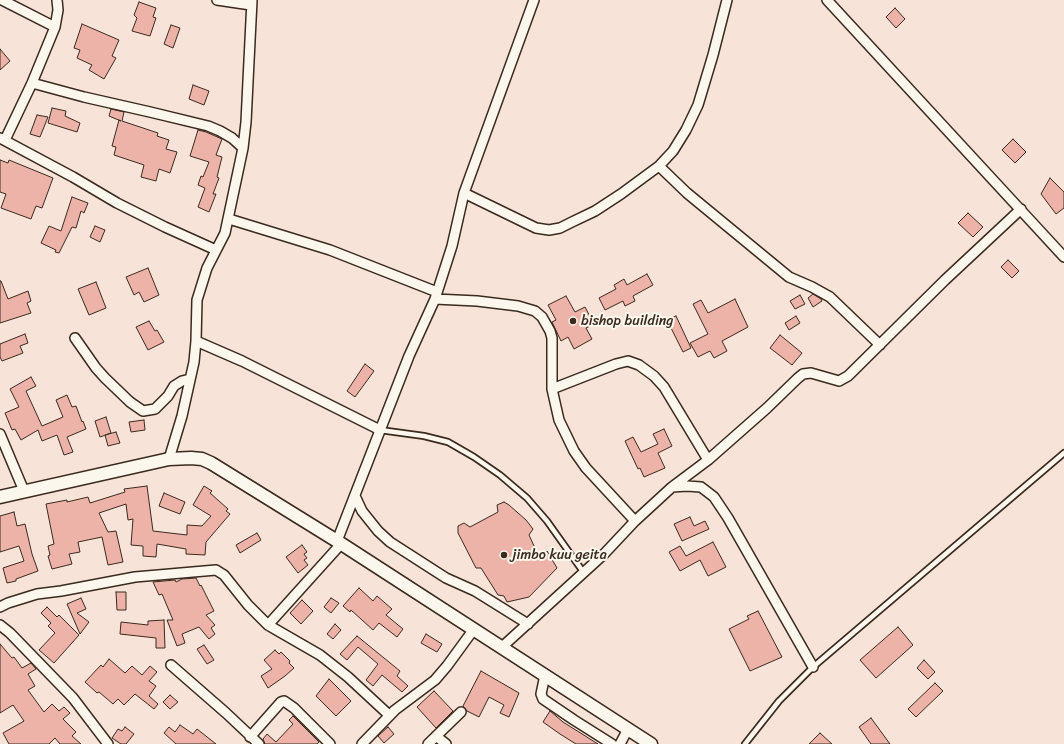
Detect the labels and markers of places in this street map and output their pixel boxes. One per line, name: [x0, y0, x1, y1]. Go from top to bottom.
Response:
place label: bishop building: [581, 313, 673, 329]
marker: bishop building: [568, 316, 578, 326]
place label: jimbo kuu geita: [512, 547, 607, 563]
marker: jimbo kuu geita: [499, 550, 509, 560]

